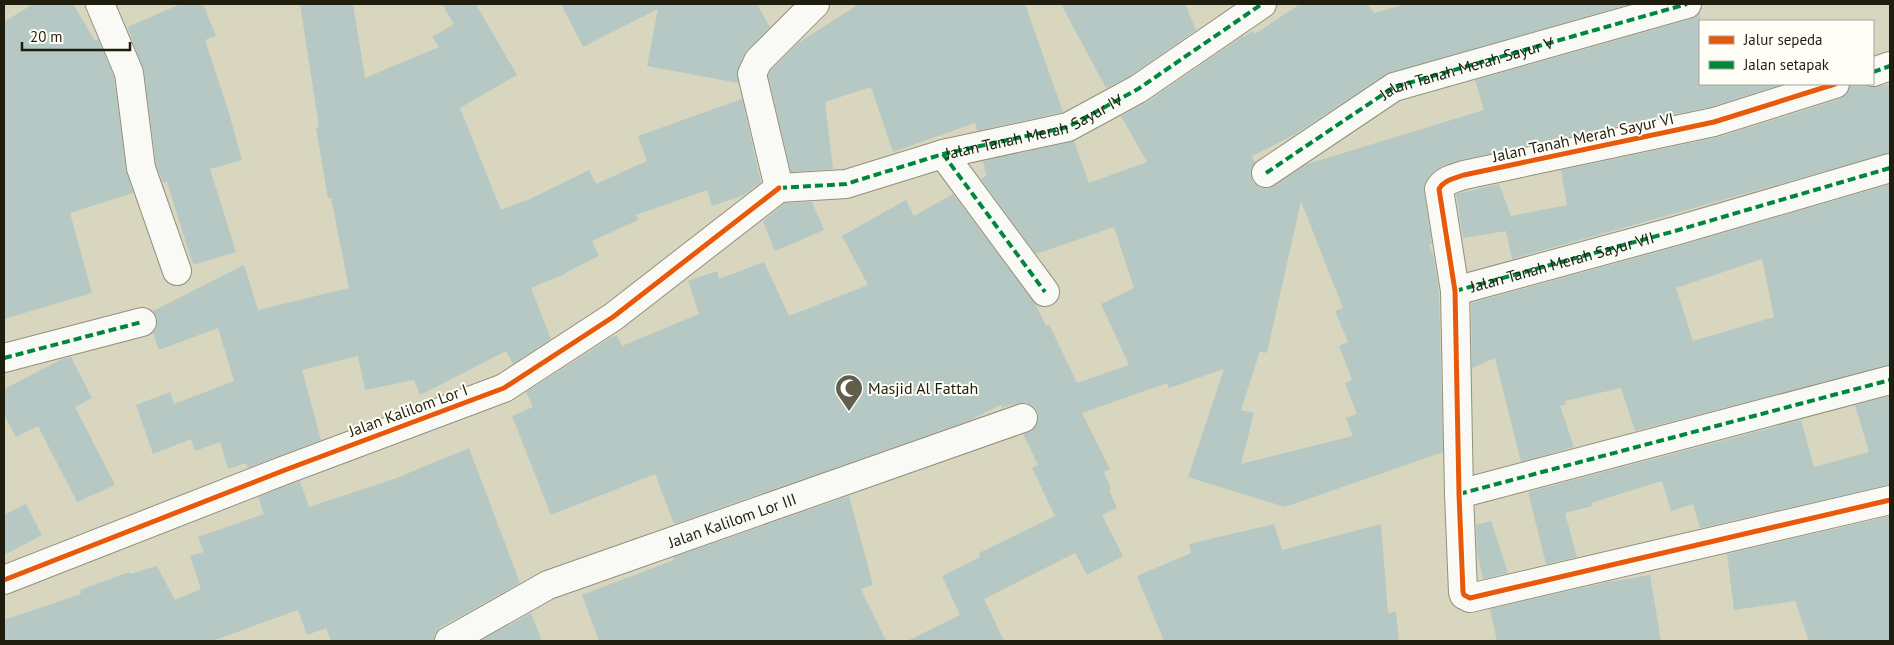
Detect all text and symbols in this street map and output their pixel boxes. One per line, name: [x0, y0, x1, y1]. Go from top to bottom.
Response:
scale bar: [22, 20, 130, 52]
legend: [1699, 20, 1874, 85]
text: 20 m: [30, 27, 63, 46]
text: Jalur sepeda: [1743, 30, 1823, 49]
street label: Jalan Tanah Merah Sayur V: [1375, 32, 1557, 105]
text: Jalan setapak: [1743, 55, 1830, 74]
street label: Jalan Tanah Merah Sayur IV: [942, 89, 1127, 163]
street label: Jalan Tanah Merah Sayur VI: [1489, 108, 1676, 166]
street label: Jalan Tanah Merah Sayur VII: [1467, 227, 1656, 297]
mosque icon: Masjid Al Fattah: [834, 373, 864, 412]
place label: Masjid Al Fattah: [868, 378, 978, 398]
street label: Jalan Kalilom Lor I: [345, 379, 470, 441]
street label: Jalan Kalilom Lor III: [664, 488, 799, 552]

